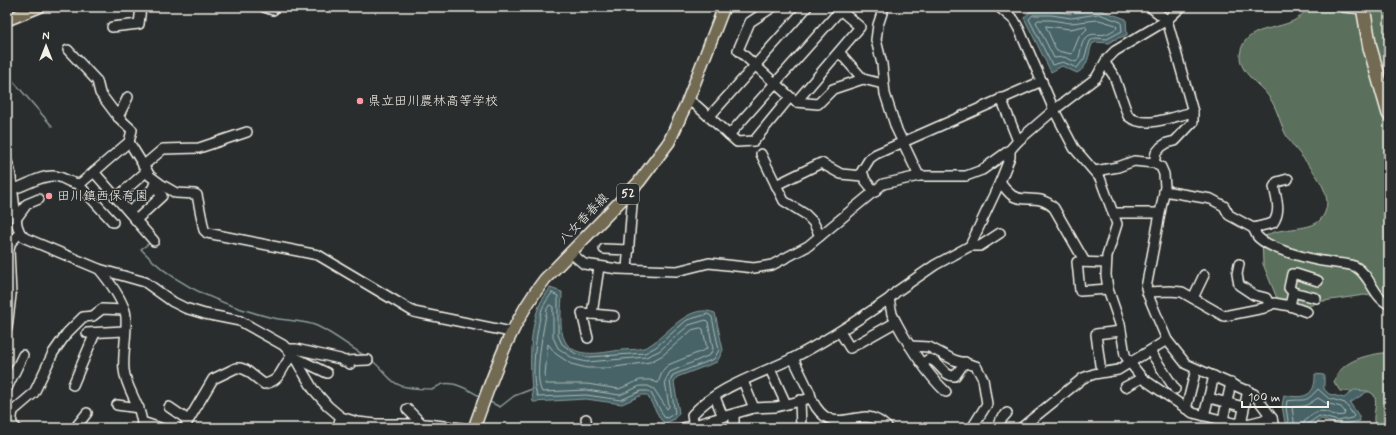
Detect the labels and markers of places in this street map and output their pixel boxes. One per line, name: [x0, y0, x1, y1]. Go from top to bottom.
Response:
place label: 県立田川農林高等学校: [368, 93, 498, 110]
marker: 県立田川農林高等学校: [355, 96, 365, 106]
place label: 田川鎮西保育園: [57, 188, 148, 205]
marker: 田川鎮西保育園: [44, 191, 54, 201]

